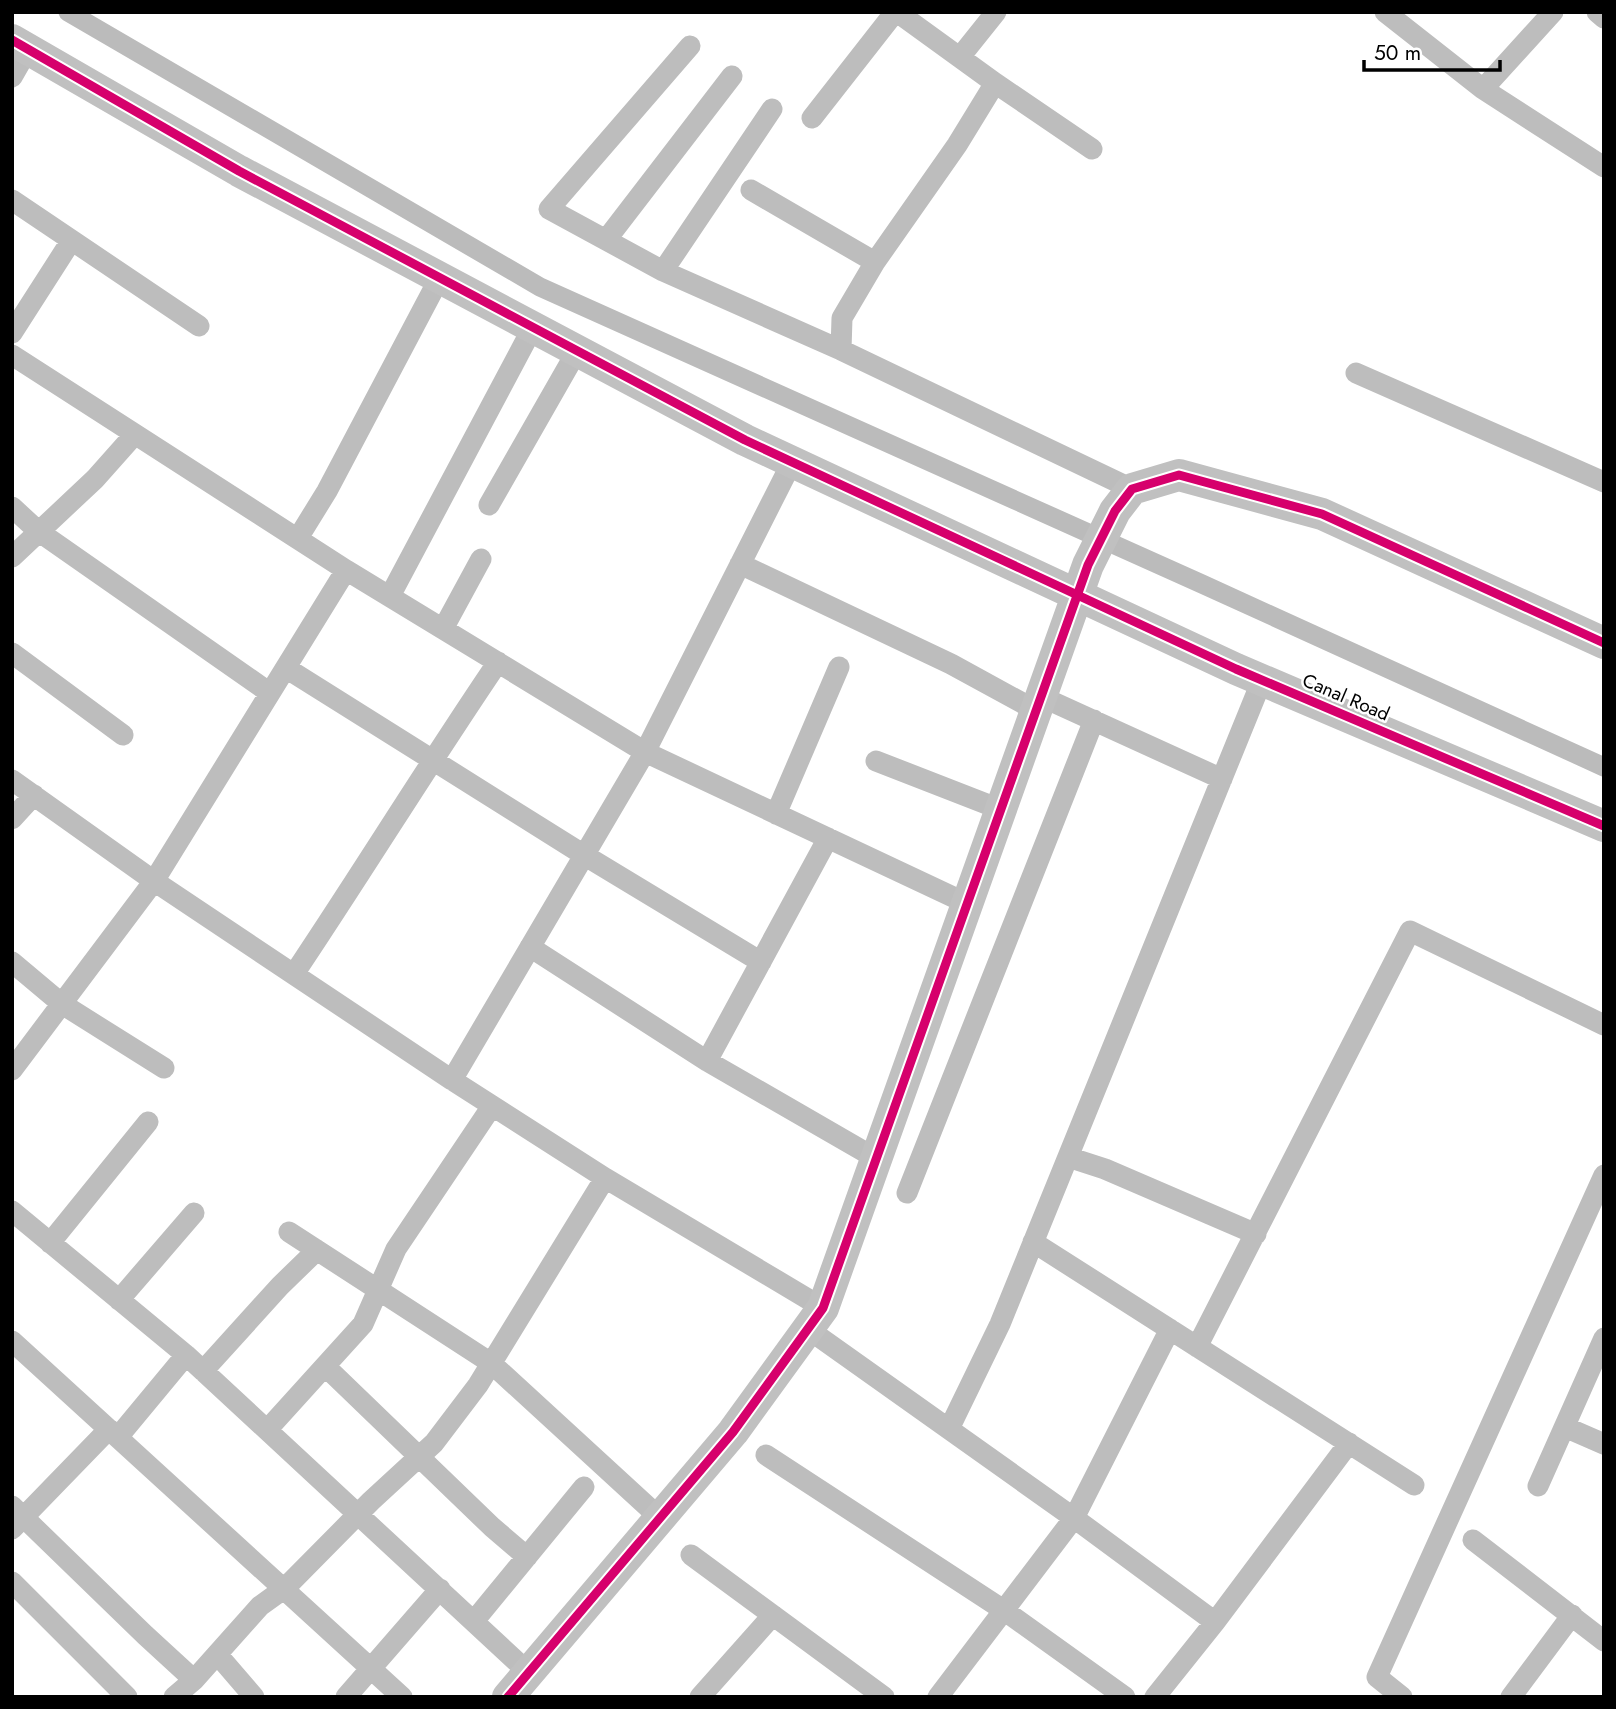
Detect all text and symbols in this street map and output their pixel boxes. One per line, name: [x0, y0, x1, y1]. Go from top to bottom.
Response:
scale bar: [1364, 28, 1500, 72]
text: 50 m: [1374, 38, 1421, 68]
street label: Canal Road: [1298, 667, 1394, 727]

